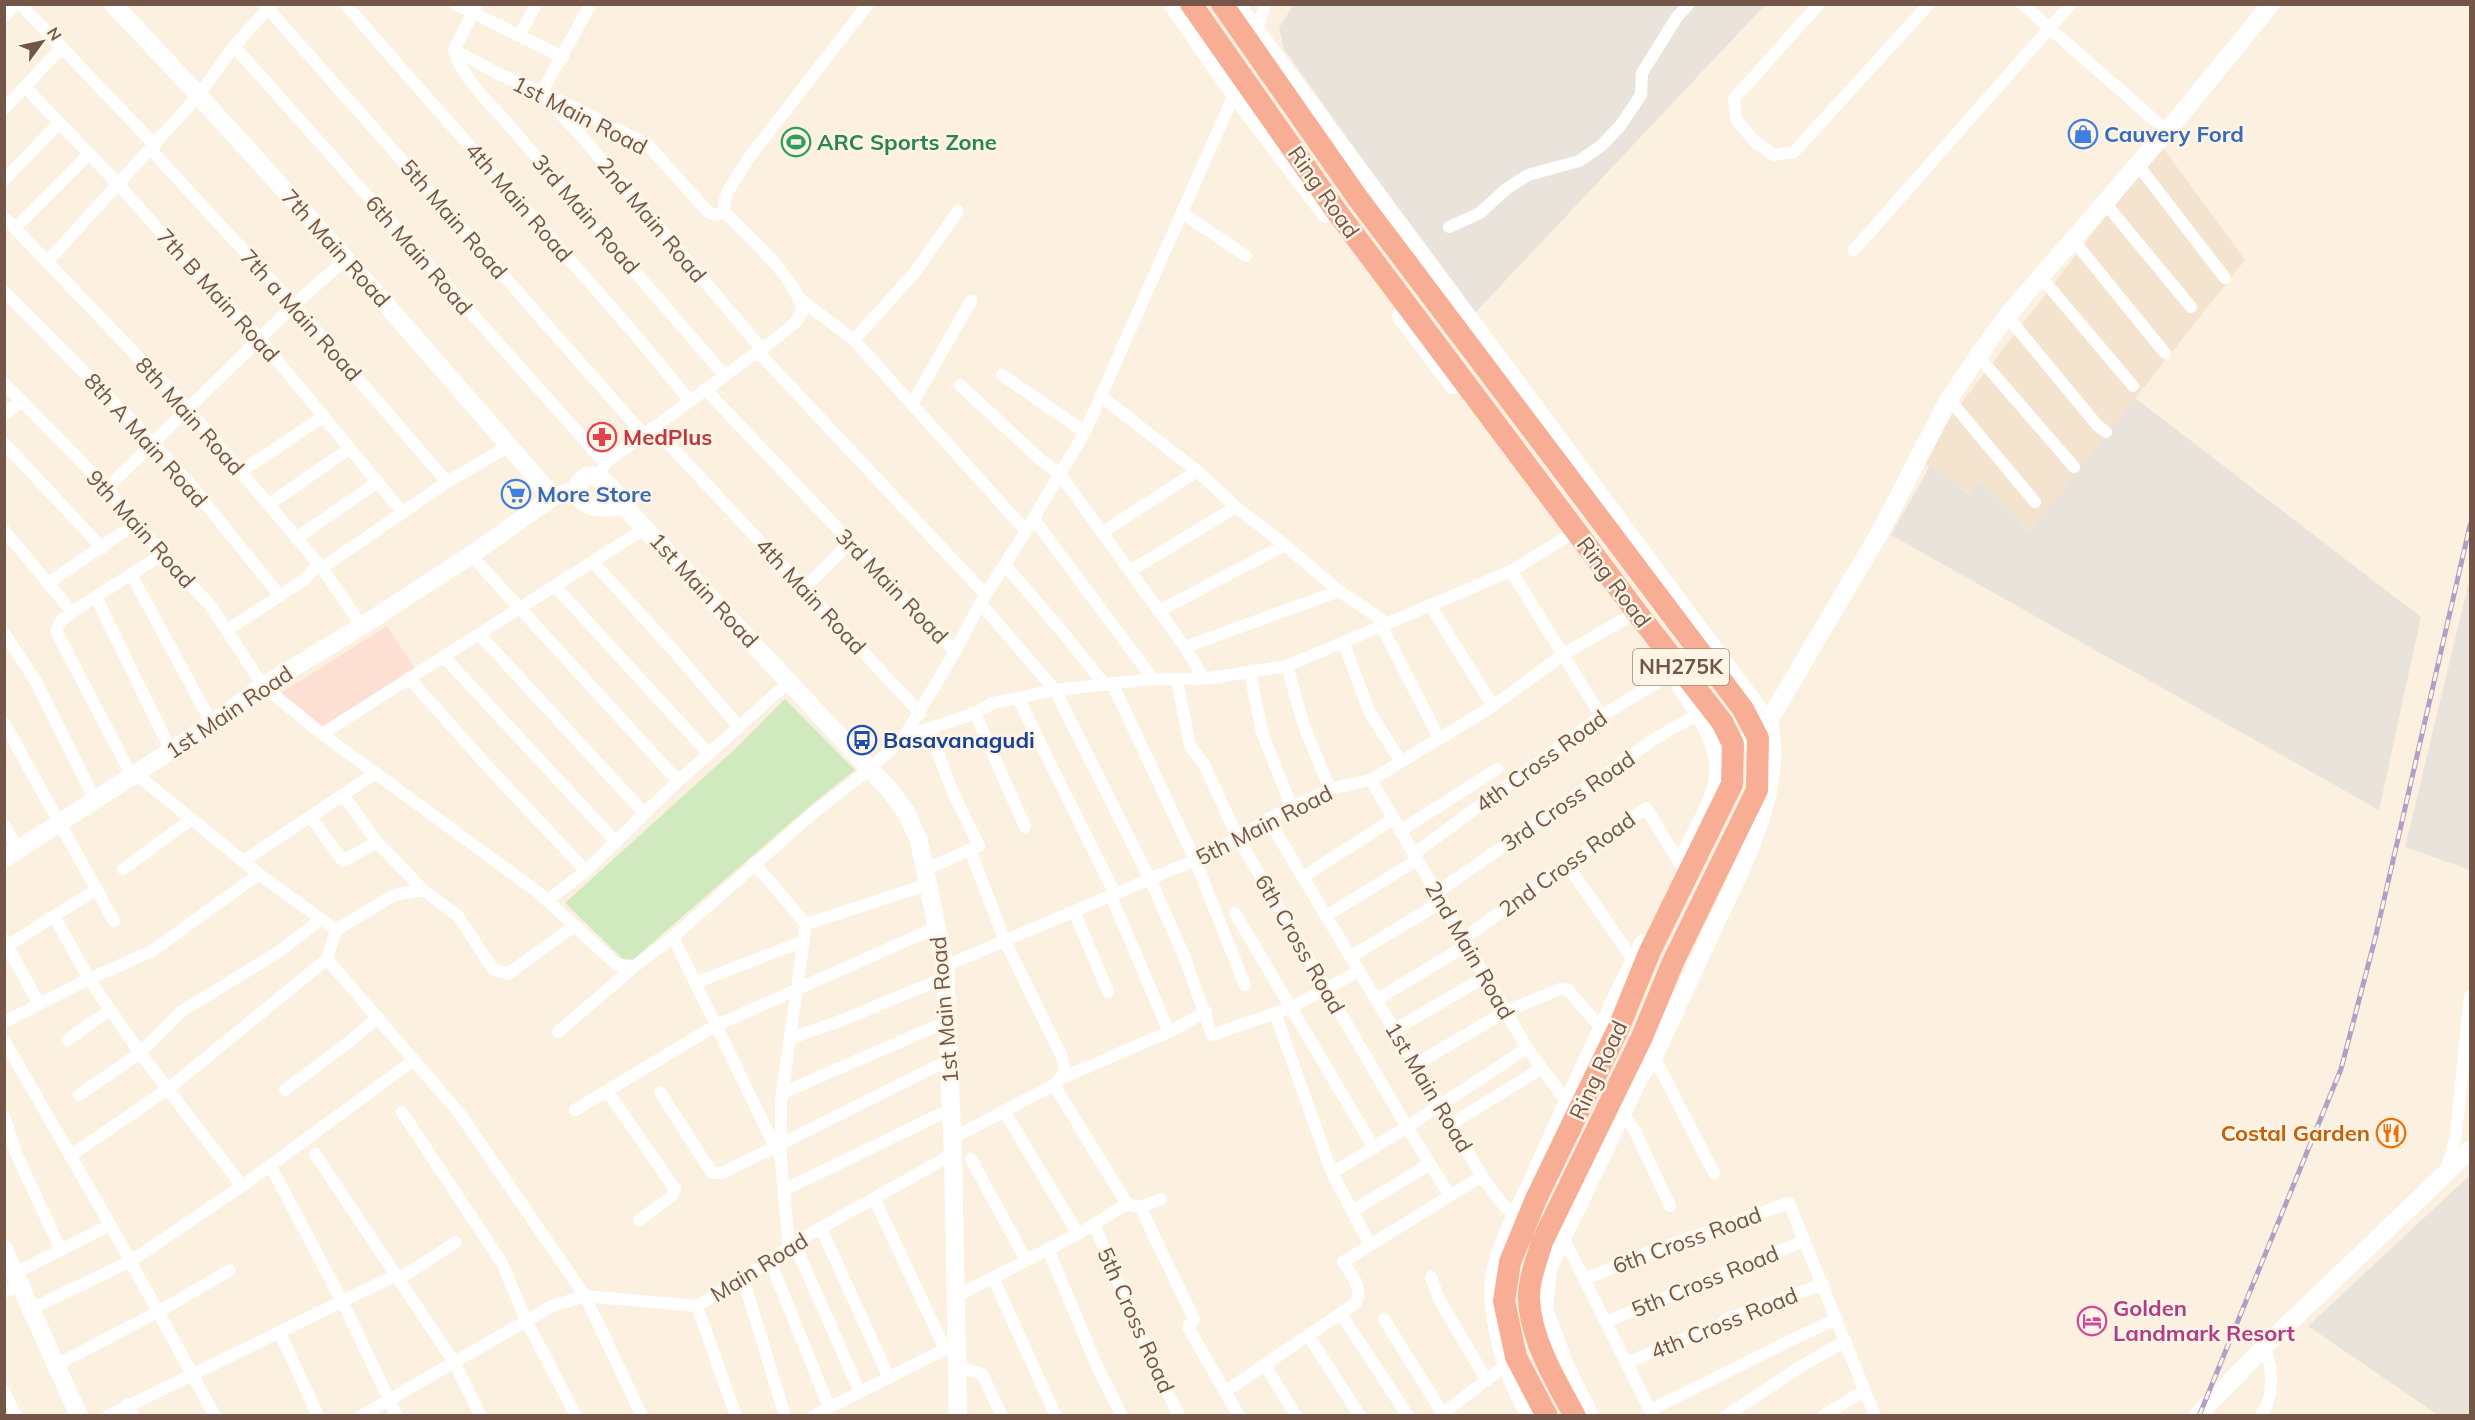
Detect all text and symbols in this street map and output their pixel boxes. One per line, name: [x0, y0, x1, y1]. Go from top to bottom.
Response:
north arrow: [12, 12, 72, 72]
text: N: [43, 23, 66, 44]
street label: 1st Main Road: [508, 69, 652, 161]
shop icon: Cauvery Ford: [2067, 118, 2099, 150]
place label: Cauvery Ford: [2104, 120, 2244, 148]
sports icon: ARC Sports Zone: [780, 126, 812, 158]
place label: ARC Sports Zone: [817, 128, 997, 156]
street label: 4th Main Road: [459, 136, 579, 268]
street label: Ring Road: [1282, 140, 1366, 244]
street label: 3rd Main Road: [526, 148, 646, 280]
street label: 2nd Main Road: [591, 152, 713, 288]
street label: 5th Main Road: [394, 153, 514, 285]
street label: 7th Main Road: [276, 183, 396, 313]
street label: 6th Main Road: [359, 189, 479, 321]
street label: 7th B Main Road: [151, 222, 285, 368]
street label: 7th a Main Road: [234, 243, 368, 387]
street label: 8th Main Road: [130, 351, 250, 481]
street label: 8th A Main Road: [78, 367, 214, 513]
pharmacy icon: MedPlus: [586, 421, 618, 453]
place label: MedPlus: [623, 423, 712, 451]
street label: 9th Main Road: [81, 464, 201, 594]
supermarket icon: More Store: [500, 478, 532, 510]
place label: More Store: [537, 480, 652, 508]
street label: 3rd Main Road: [830, 522, 954, 650]
street label: 1st Main Road: [644, 527, 764, 653]
street label: Ring Road: [1571, 531, 1657, 633]
street label: 4th Main Road: [750, 532, 872, 660]
road number: NH275K: [1633, 649, 1729, 685]
street label: 1st Main Road: [160, 659, 298, 765]
street label: 4th Cross Road: [1469, 704, 1613, 818]
bus stop icon: Basavanagudi: [846, 724, 878, 756]
place label: Basavanagudi: [883, 726, 1035, 754]
street label: 3rd Cross Road: [1496, 745, 1640, 857]
street label: 5th Main Road: [1191, 779, 1337, 871]
street label: 2nd Cross Road: [1493, 805, 1641, 923]
street label: 6th Cross Road: [1249, 869, 1351, 1019]
street label: 2nd Main Road: [1419, 876, 1521, 1024]
street label: 1st Main Road: [924, 935, 964, 1085]
street label: Ring Road: [1563, 1016, 1633, 1124]
street label: 1st Main Road: [1379, 1017, 1479, 1157]
restaurant icon: Costal Garden: [2375, 1117, 2407, 1149]
place label: Costal Garden: [2221, 1119, 2370, 1147]
street label: 6th Cross Road: [1609, 1200, 1765, 1280]
street label: Main Road: [705, 1226, 813, 1308]
street label: 5th Cross Road: [1627, 1239, 1783, 1323]
street label: 5th Cross Road: [1091, 1243, 1181, 1397]
street label: 4th Cross Road: [1646, 1281, 1802, 1365]
place label: Golden Landmark Resort: [2113, 1294, 2295, 1347]
hotel icon: Golden Landmark Resort: [2076, 1305, 2108, 1337]

